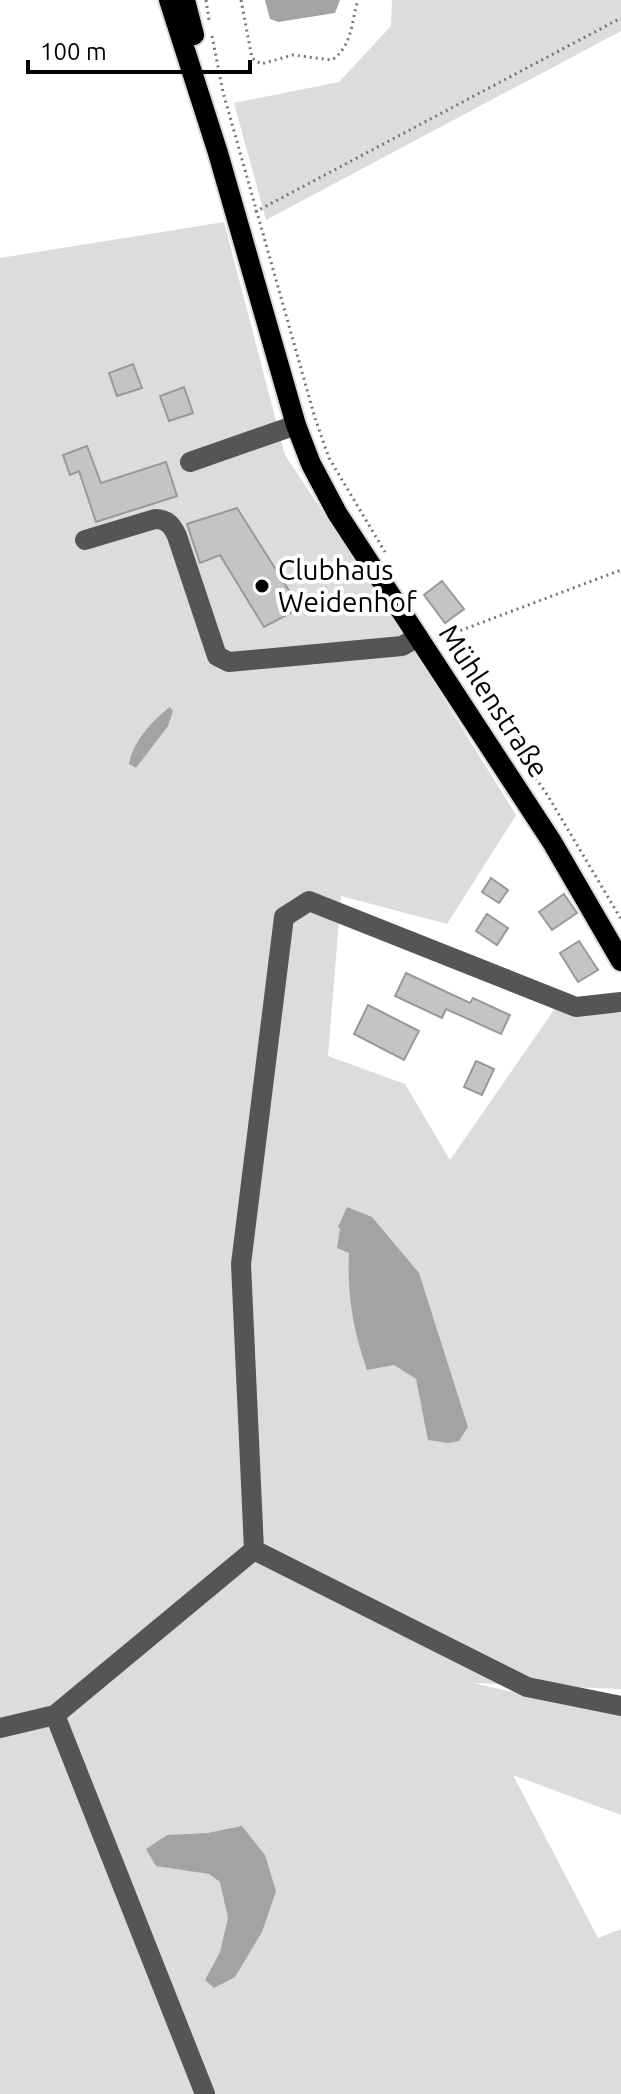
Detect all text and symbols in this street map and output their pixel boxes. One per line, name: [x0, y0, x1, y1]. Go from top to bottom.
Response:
scale bar: [28, 24, 250, 74]
text: 100 m: [40, 38, 107, 65]
place label: Clubhaus Weidenhof: [278, 554, 417, 617]
marker: Clubhaus Weidenhof: [253, 577, 271, 595]
street label: Mühlenstraße: [434, 619, 555, 783]

